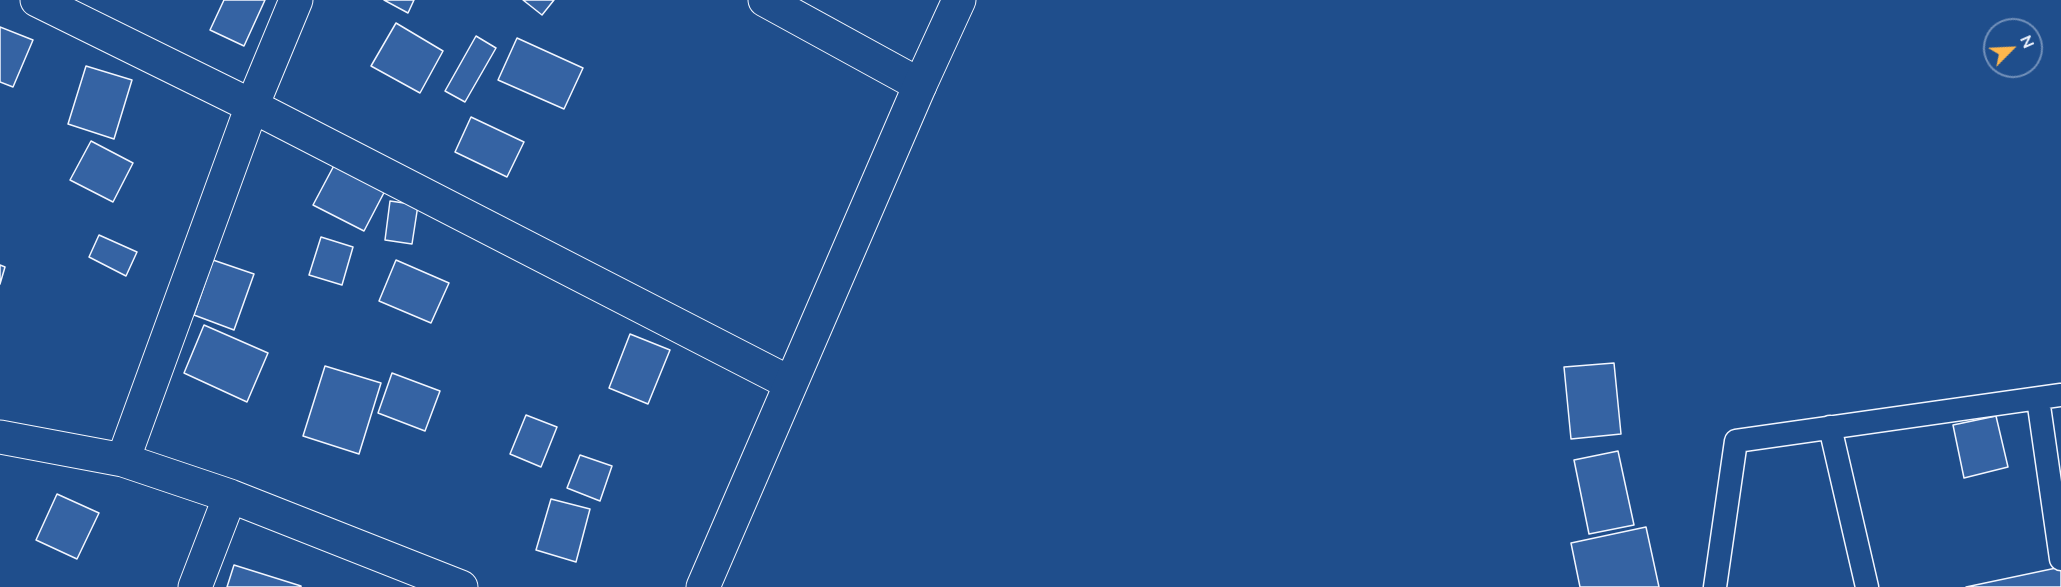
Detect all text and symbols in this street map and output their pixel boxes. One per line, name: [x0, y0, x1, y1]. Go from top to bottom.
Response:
north arrow: [1983, 18, 2043, 78]
text: N: [2016, 32, 2039, 51]

